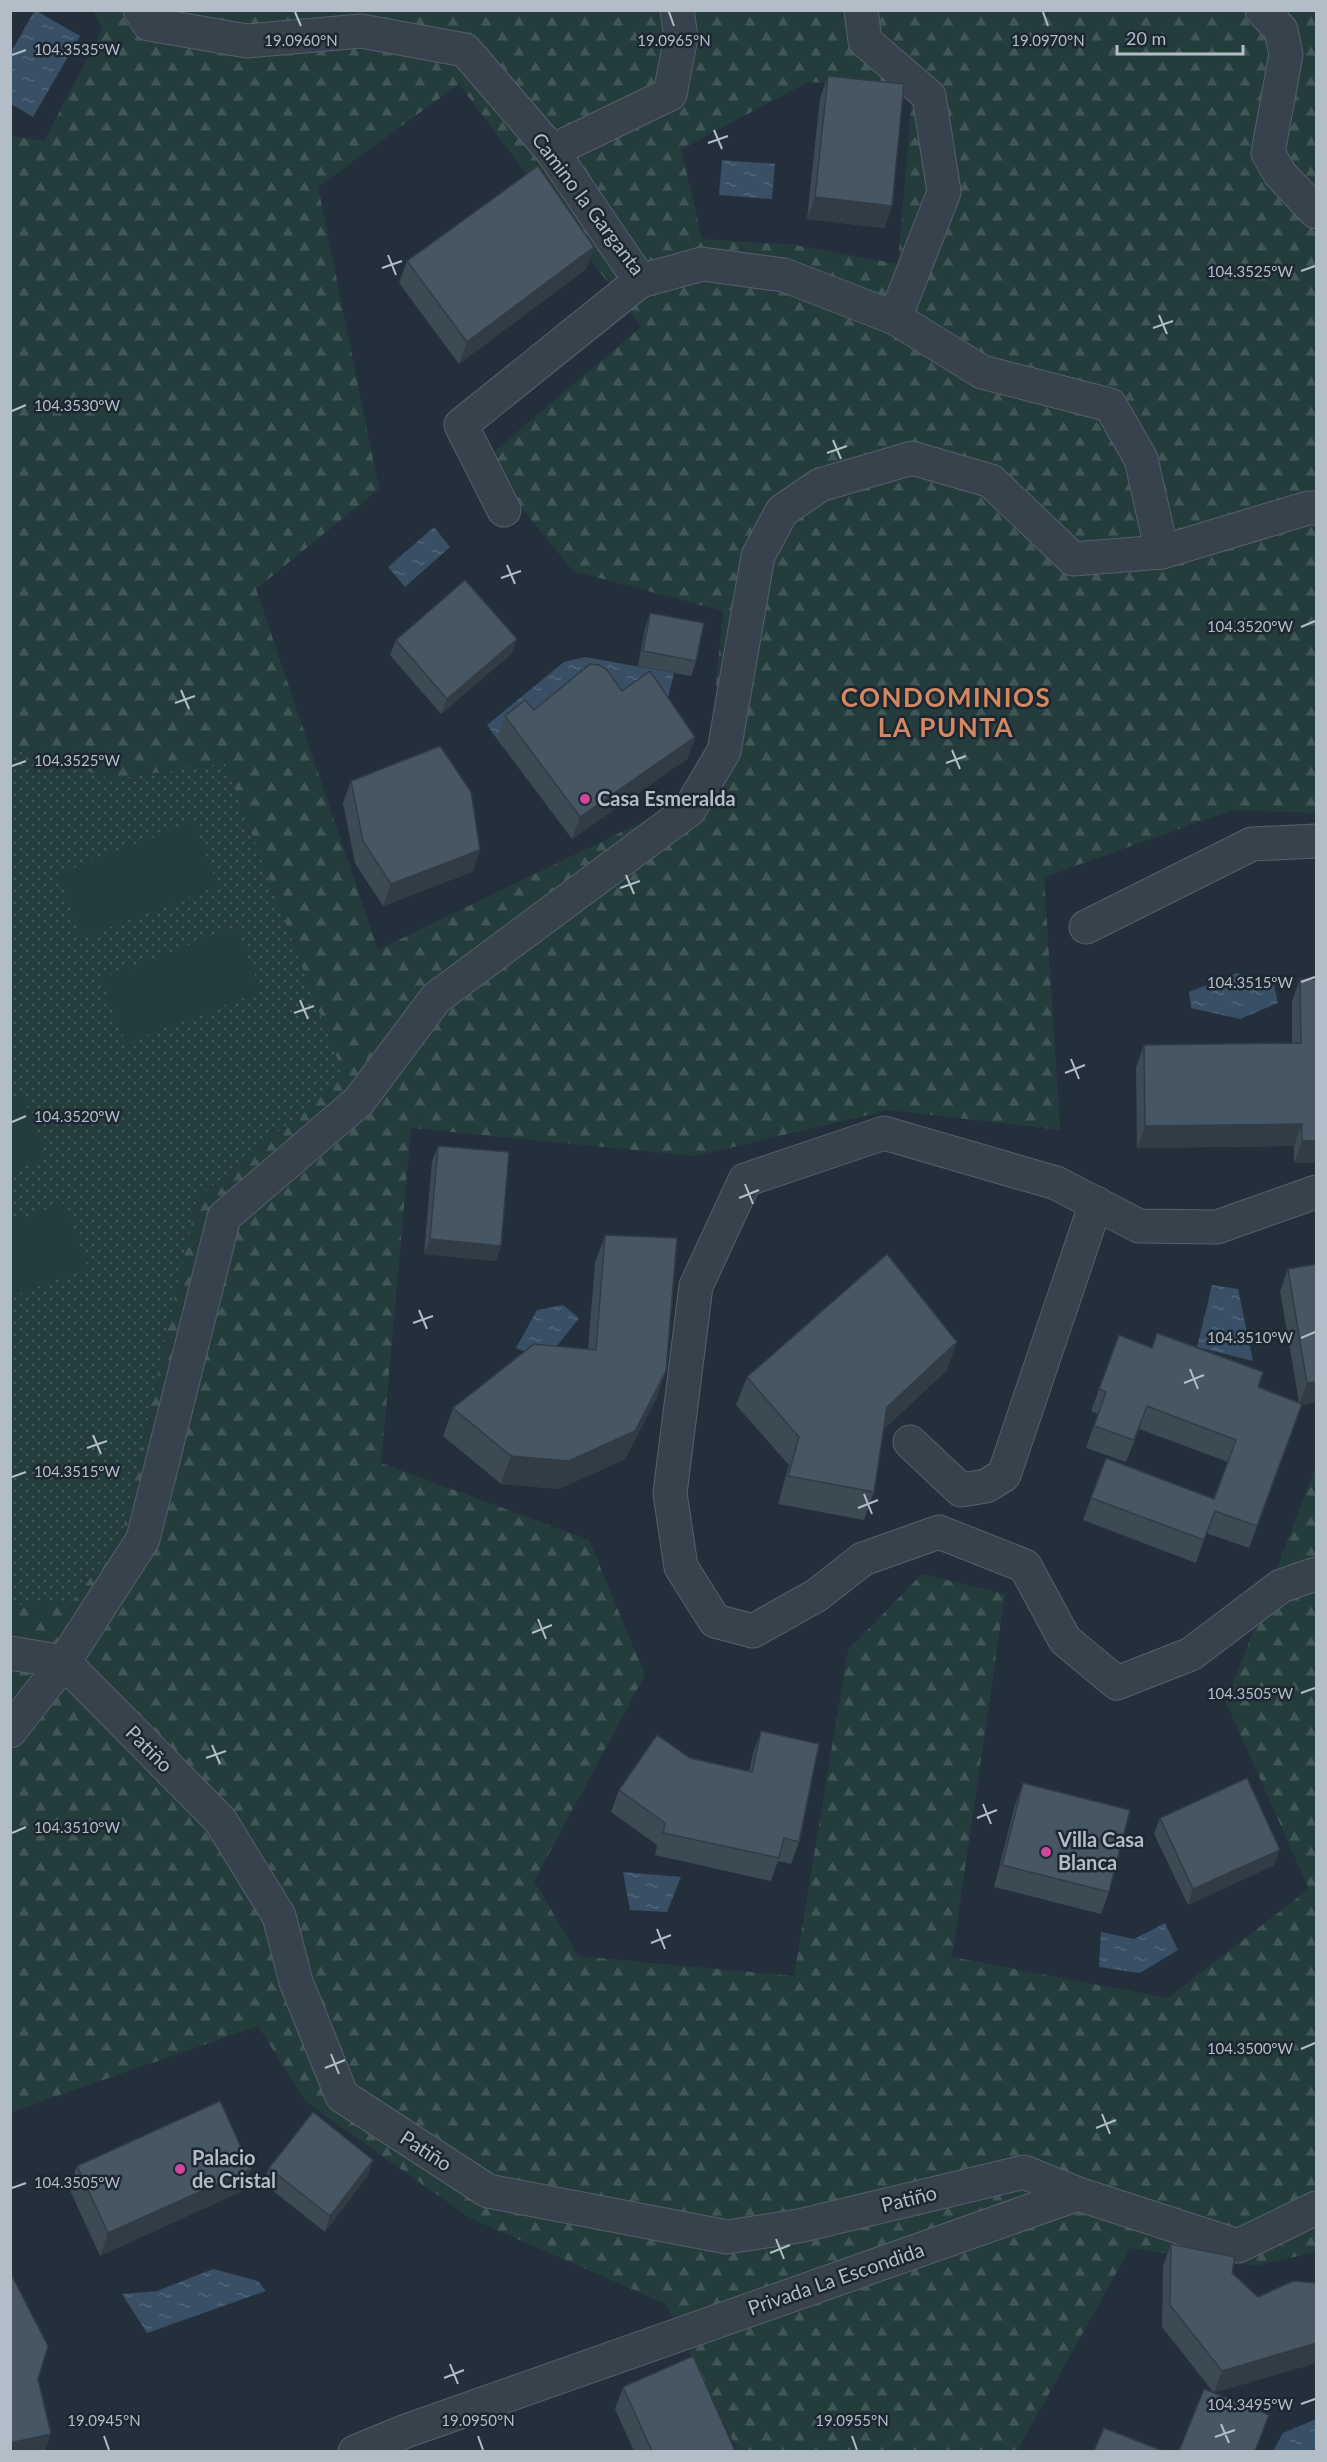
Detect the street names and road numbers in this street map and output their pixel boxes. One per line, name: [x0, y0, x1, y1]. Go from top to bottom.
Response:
street label: Camino la Garganta: [527, 128, 650, 279]
street label: Patiño: [121, 1720, 178, 1777]
street label: Patiño: [396, 2125, 457, 2176]
street label: Patiño: [879, 2180, 939, 2216]
street label: Privada La Escondida: [744, 2237, 927, 2319]

